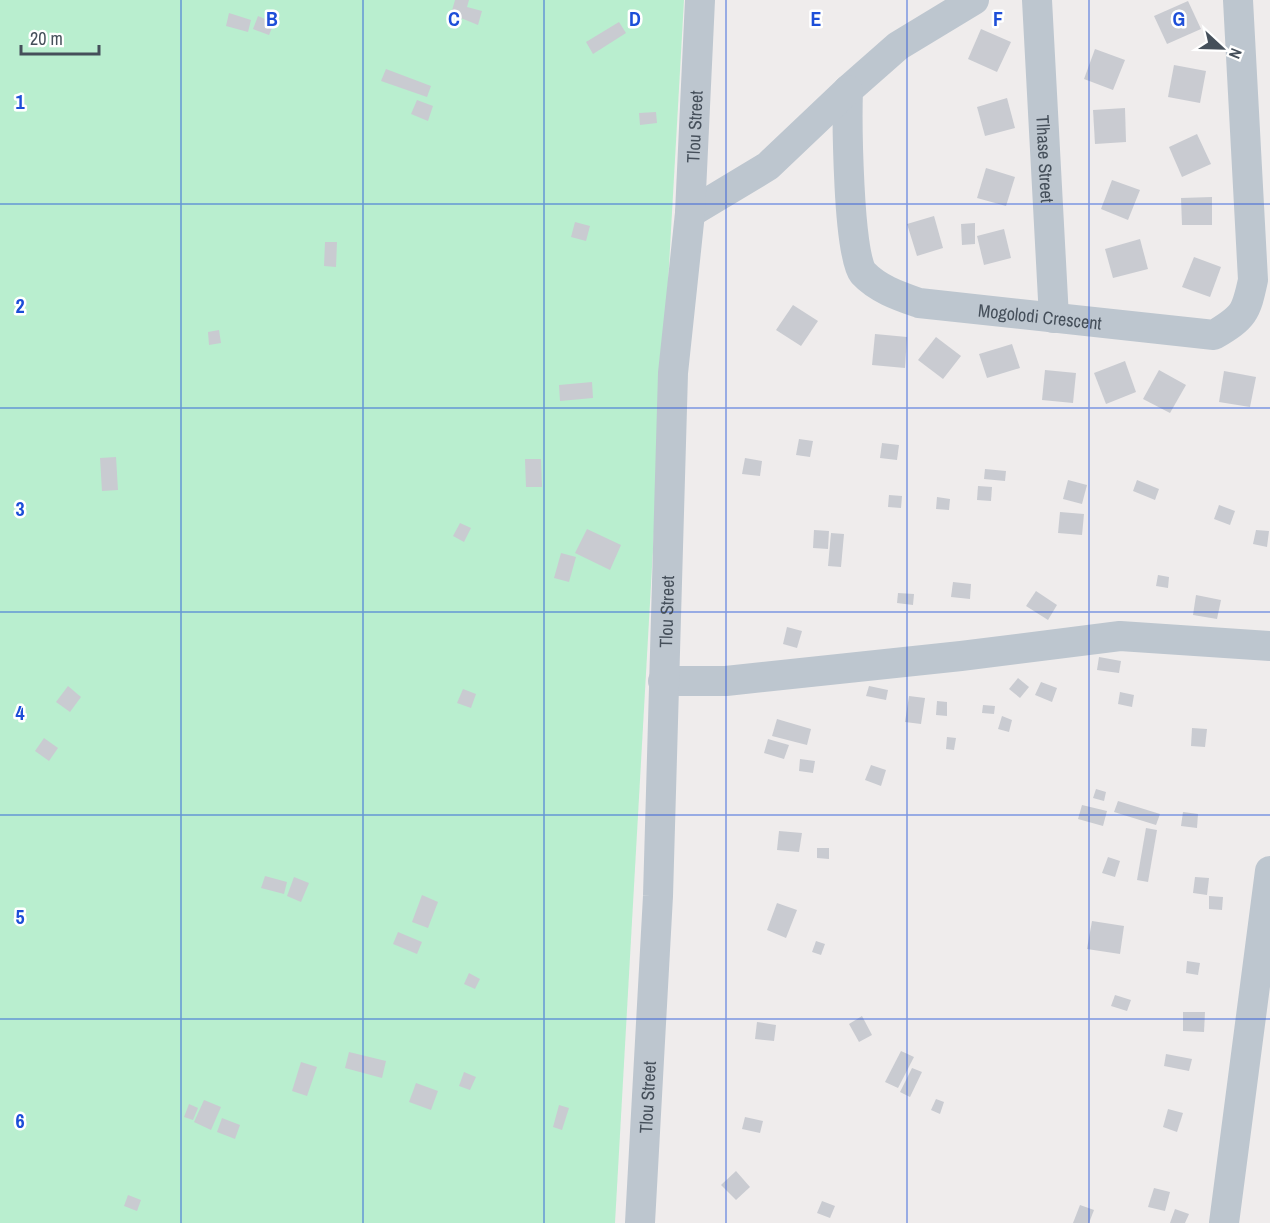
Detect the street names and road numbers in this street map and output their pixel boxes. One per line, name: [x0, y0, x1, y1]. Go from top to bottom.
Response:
street label: Tlou Street: [680, 90, 708, 163]
street label: Tlhase Street: [1031, 114, 1060, 203]
street label: Mogolodi Crescent: [977, 297, 1103, 335]
street label: Tlou Street: [653, 575, 680, 648]
street label: Tlou Street: [632, 1060, 661, 1134]

